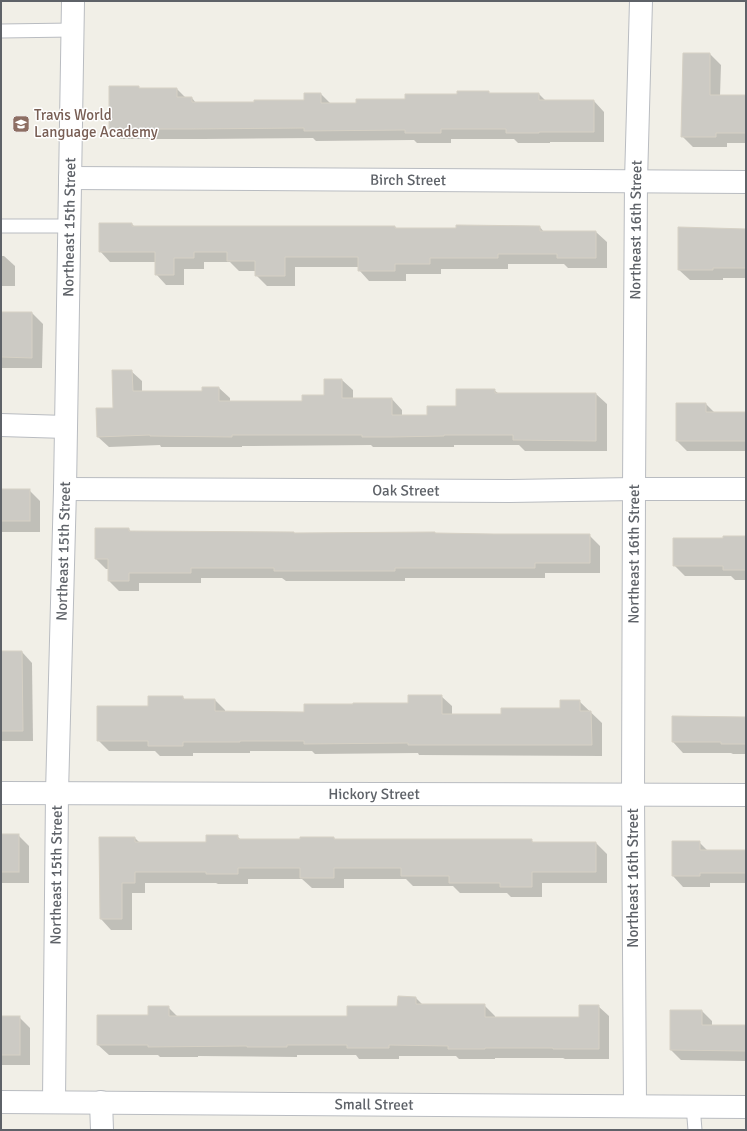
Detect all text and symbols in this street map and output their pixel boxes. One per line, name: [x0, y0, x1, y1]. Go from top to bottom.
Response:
place label: Travis World Language Academy: [34, 106, 158, 141]
school or university icon: Travis World Language Academy: [11, 114, 31, 134]
street label: Northeast 15th Street: [59, 157, 79, 297]
street label: Northeast 16th Street: [626, 160, 646, 300]
street label: Birch Street: [370, 171, 446, 189]
street label: Northeast 15th Street: [53, 481, 74, 621]
street label: Oak Street: [372, 481, 440, 500]
street label: Northeast 16th Street: [625, 484, 643, 624]
street label: Hickory Street: [328, 785, 420, 803]
street label: Northeast 15th Street: [47, 805, 66, 945]
street label: Northeast 16th Street: [624, 808, 642, 948]
street label: Small Street: [334, 1095, 414, 1114]

